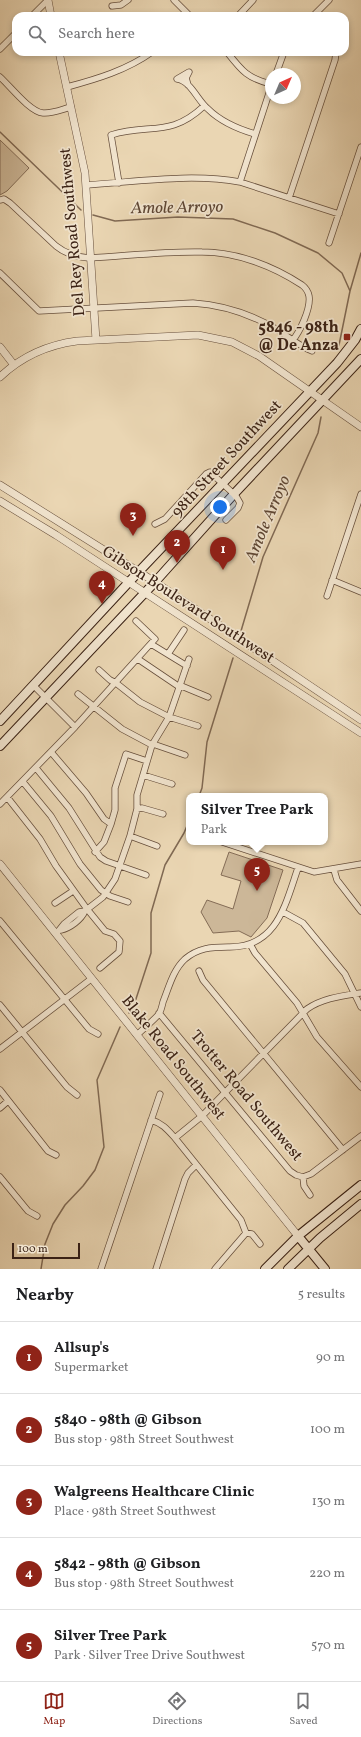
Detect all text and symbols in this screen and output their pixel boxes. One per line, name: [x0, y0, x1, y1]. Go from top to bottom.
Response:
search box: [12, 12, 349, 56]
icon: search: [26, 23, 48, 45]
text: Search here: [58, 24, 135, 45]
north arrow: [265, 68, 301, 104]
street label: Del Rey Road Southwest: [55, 146, 91, 317]
water label: Amole Arroyo: [130, 196, 224, 220]
place label: 5846 - 98th @ De Anza: [258, 317, 339, 357]
marker: 5846 - 98th @ De Anza: [342, 332, 352, 342]
street label: 98th Street Southwest: [167, 395, 288, 522]
water label: Amole Arroyo: [239, 472, 297, 567]
your location: [210, 497, 230, 517]
pin: 3: [120, 503, 146, 536]
pin: 2: [164, 530, 190, 563]
pin: 1: [210, 537, 236, 570]
street label: Gibson Boulevard Southwest: [97, 541, 279, 669]
pin: 4: [89, 571, 115, 604]
popup: [186, 793, 328, 845]
text: Silver Tree Park: [201, 800, 313, 821]
text: Park: [201, 821, 227, 839]
pin: 5: [244, 858, 270, 891]
street label: Blake Road Southwest: [116, 991, 230, 1125]
street label: Trotter Road Southwest: [185, 1026, 308, 1166]
scale bar: [12, 1241, 80, 1260]
text: 100 m: [18, 1242, 48, 1257]
text: Nearby: [16, 1284, 74, 1307]
text: 5 results: [298, 1286, 345, 1304]
text: Allsup's: [54, 1338, 109, 1359]
text: 1: [26, 1349, 32, 1367]
text: 90 m: [316, 1349, 345, 1367]
text: Supermarket: [54, 1359, 129, 1377]
text: 5840 - 98th @ Gibson: [54, 1410, 202, 1431]
text: 2: [26, 1421, 32, 1439]
text: 100 m: [310, 1421, 345, 1439]
text: Bus stop · 98th Street Southwest: [54, 1431, 234, 1449]
text: Walgreens Healthcare Clinic: [54, 1482, 254, 1503]
text: 3: [26, 1493, 32, 1511]
text: 130 m: [312, 1493, 345, 1511]
text: Place · 98th Street Southwest: [54, 1503, 216, 1521]
text: 5842 - 98th @ Gibson: [54, 1554, 201, 1575]
text: 4: [25, 1565, 33, 1583]
text: 220 m: [309, 1565, 345, 1583]
text: Bus stop · 98th Street Southwest: [54, 1575, 234, 1593]
text: Silver Tree Park: [54, 1626, 167, 1647]
text: 5: [26, 1637, 32, 1655]
text: 570 m: [311, 1637, 345, 1655]
text: Park · Silver Tree Drive Southwest: [54, 1647, 245, 1665]
tab: Map: [43, 1690, 65, 1729]
tab: Directions: [152, 1690, 203, 1729]
tab: Saved: [289, 1690, 318, 1729]

